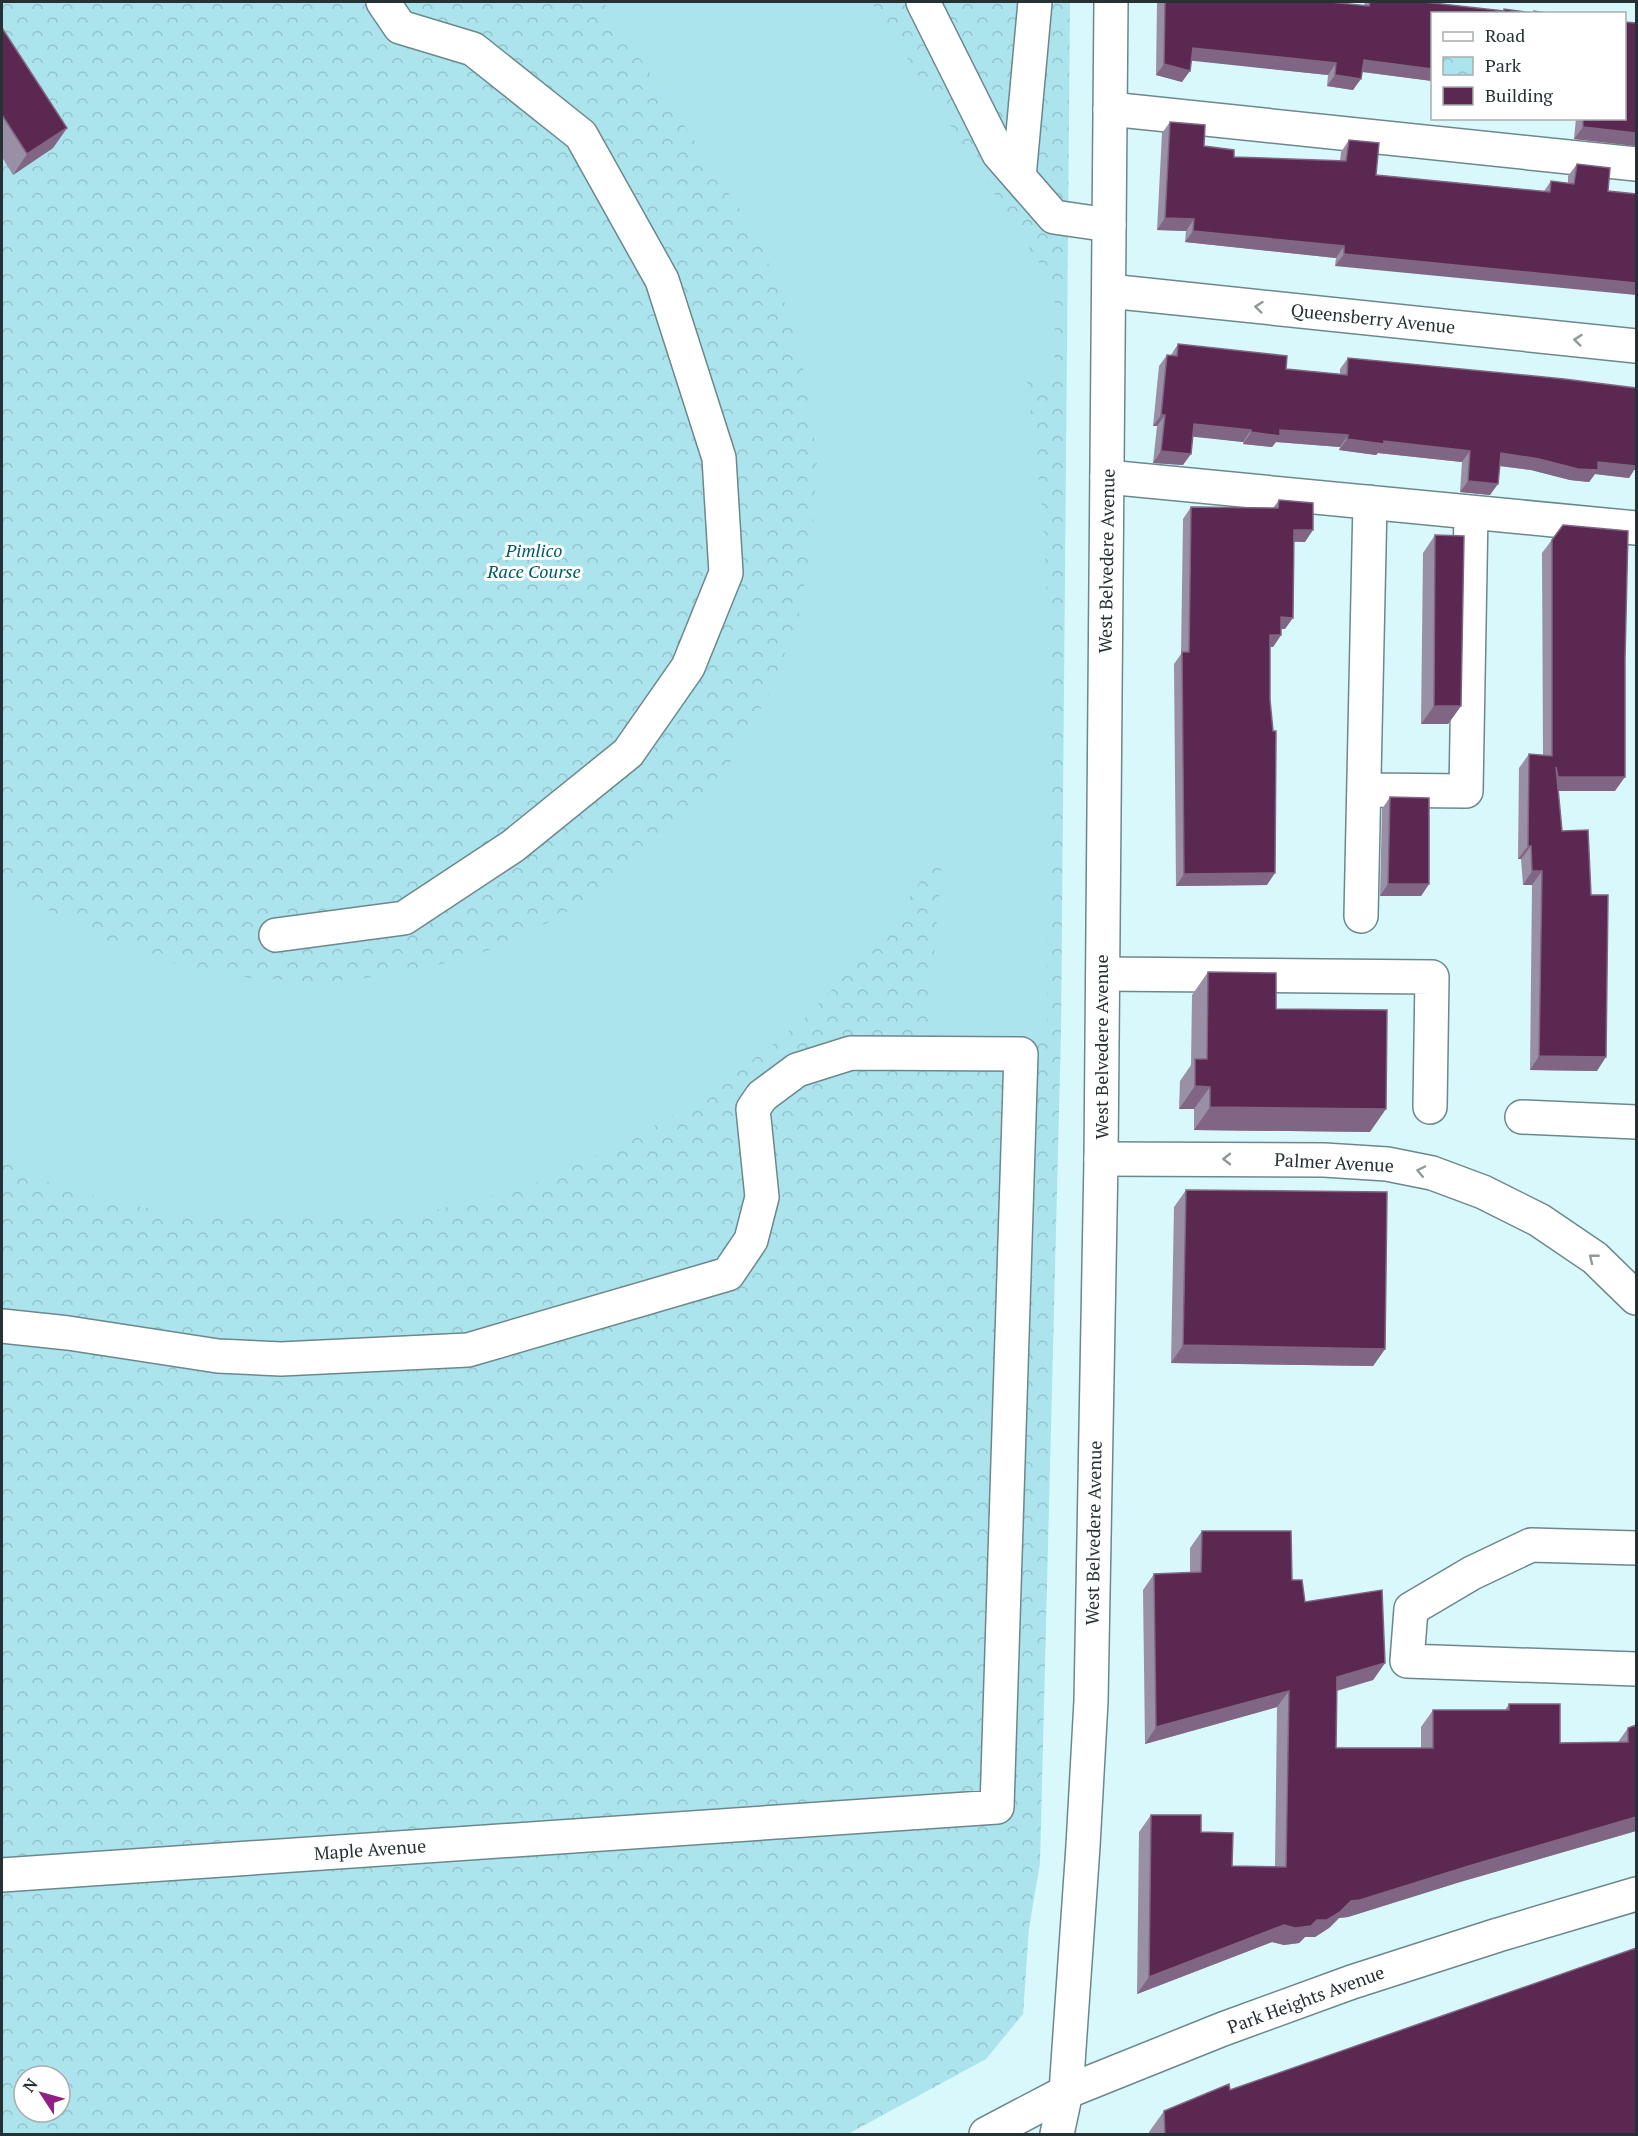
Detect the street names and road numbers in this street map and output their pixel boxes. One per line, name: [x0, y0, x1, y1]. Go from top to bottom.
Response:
street label: Queensberry Avenue: [1290, 297, 1457, 339]
street label: West Belvedere Avenue: [1092, 468, 1120, 654]
street label: West Belvedere Avenue: [1089, 955, 1113, 1139]
street label: Palmer Avenue: [1274, 1147, 1394, 1177]
street label: West Belvedere Avenue: [1079, 1440, 1107, 1626]
street label: Maple Avenue: [313, 1833, 427, 1865]
street label: Park Heights Avenue: [1224, 1959, 1387, 2039]

